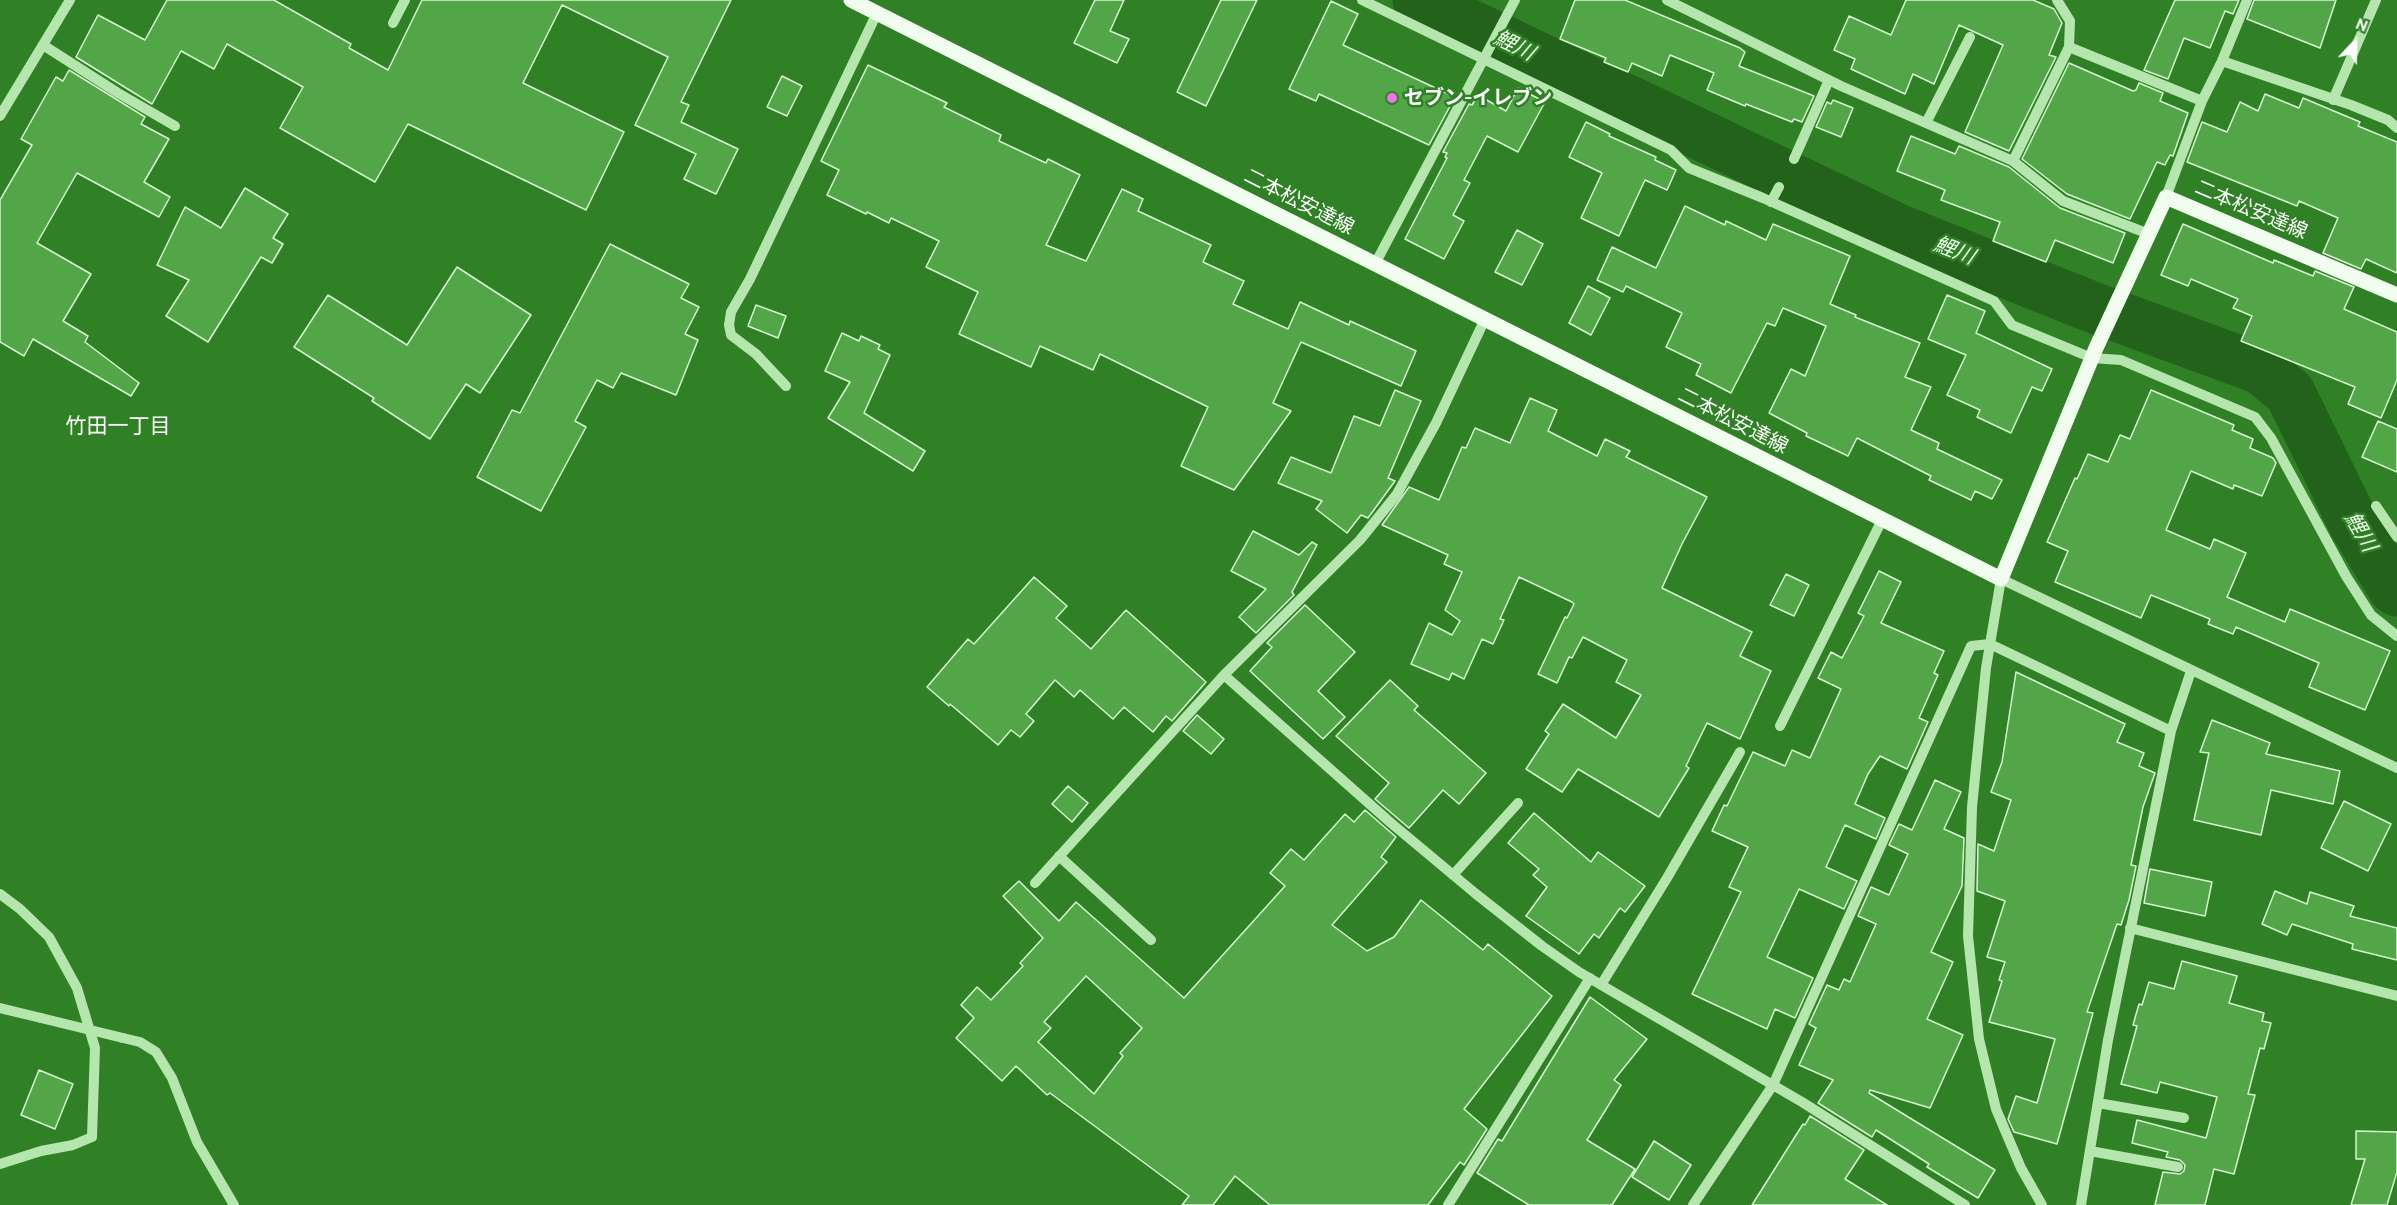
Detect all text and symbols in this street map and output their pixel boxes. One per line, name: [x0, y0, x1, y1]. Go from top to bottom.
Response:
north arrow: [2325, 12, 2385, 72]
text: N: [2353, 14, 2371, 36]
water label: 鯉川: [1490, 25, 1538, 67]
place label: セブン-イレブン: [1404, 86, 1552, 110]
marker: セブン-イレブン: [1385, 91, 1399, 105]
street label: 二本松安達線: [1240, 164, 1358, 240]
street label: 二本松安達線: [2191, 176, 2311, 244]
water label: 鯉川: [1930, 232, 1978, 270]
street label: 二本松安達線: [1674, 383, 1792, 459]
district label: 竹田一丁目: [66, 414, 170, 440]
water label: 鯉川: [2339, 508, 2381, 556]

